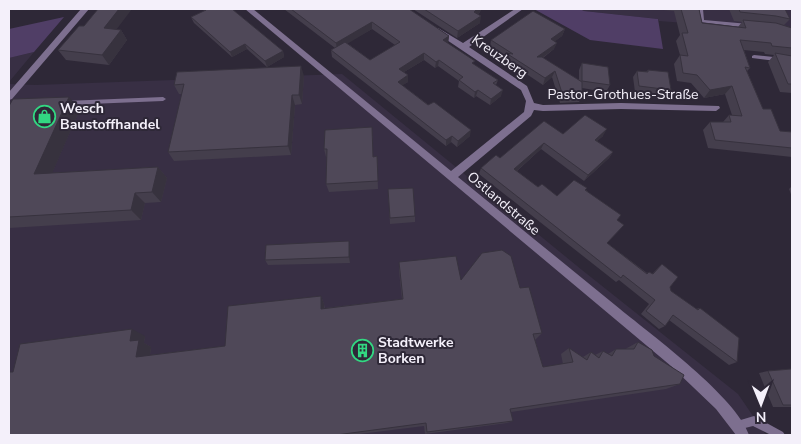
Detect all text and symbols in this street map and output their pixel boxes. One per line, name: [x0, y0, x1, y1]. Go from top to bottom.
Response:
street label: Kreuzberg: [468, 30, 531, 83]
street label: Pastor-Grothues-Straße: [547, 85, 699, 104]
place label: Wesch Baustoffhandel: [60, 99, 160, 134]
shop icon: Wesch Baustoffhandel: [32, 104, 56, 128]
street label: Ostlandstraße: [463, 167, 544, 240]
place label: Stadtwerke Borken: [378, 333, 454, 368]
building icon: Stadtwerke Borken: [350, 338, 374, 362]
north arrow: [736, 379, 786, 429]
text: N: [756, 407, 767, 426]

